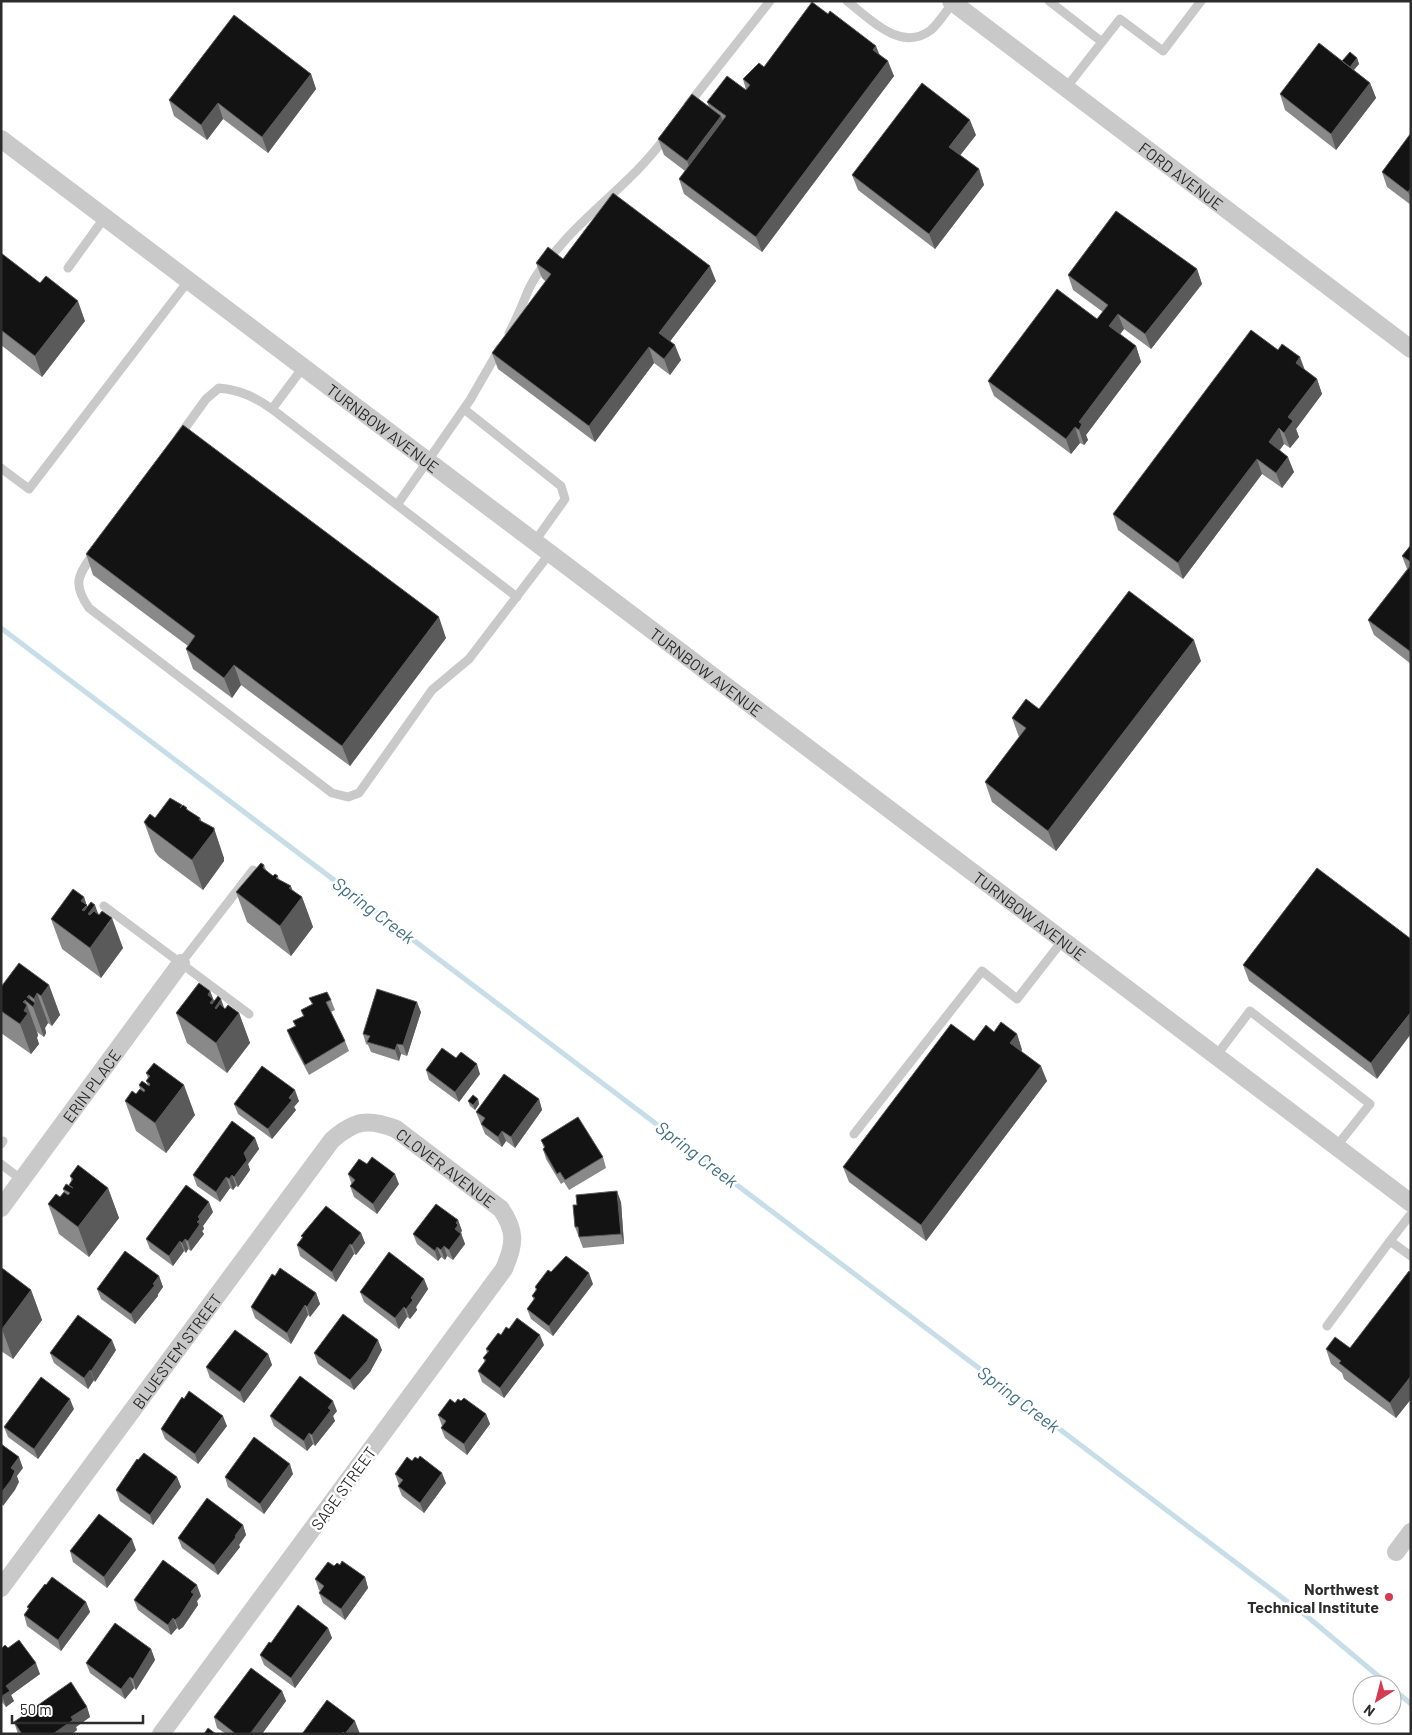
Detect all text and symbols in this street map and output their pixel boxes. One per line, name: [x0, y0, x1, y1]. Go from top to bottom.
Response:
street label: FORD AVENUE: [1136, 137, 1227, 213]
street label: TURNBOW AVENUE: [323, 379, 443, 476]
street label: TURNBOW AVENUE: [647, 623, 767, 720]
street label: TURNBOW AVENUE: [970, 867, 1090, 964]
water label: Spring Creek: [329, 872, 420, 948]
street label: ERIN PLACE: [58, 1045, 124, 1126]
water label: Spring Creek: [652, 1116, 743, 1192]
street label: CLOVER AVENUE: [393, 1124, 499, 1211]
street label: BLUESTEM STREET: [128, 1290, 225, 1412]
water label: Spring Creek: [974, 1361, 1065, 1437]
street label: SAGE STREET: [307, 1443, 379, 1533]
place label: Northwest Technical Institute: [1247, 1579, 1379, 1616]
marker: Northwest Technical Institute: [1383, 1591, 1395, 1603]
north arrow: [1352, 1675, 1402, 1725]
scale bar: [12, 1692, 144, 1724]
text: 50 m: [20, 1700, 52, 1718]
text: N: [1360, 1701, 1378, 1721]

